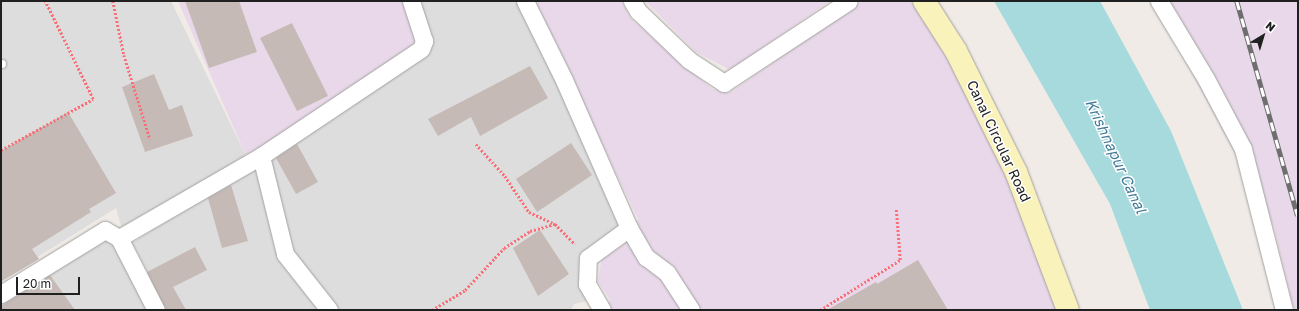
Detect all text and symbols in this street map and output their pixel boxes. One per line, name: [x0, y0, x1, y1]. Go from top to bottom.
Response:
north arrow: [1243, 16, 1283, 56]
text: N: [1263, 18, 1278, 34]
street label: Canal Circular Road: [963, 78, 1035, 204]
water label: Krishnapur Canal: [1082, 96, 1150, 216]
scale bar: [18, 269, 82, 295]
text: 20 m: [23, 276, 51, 291]

